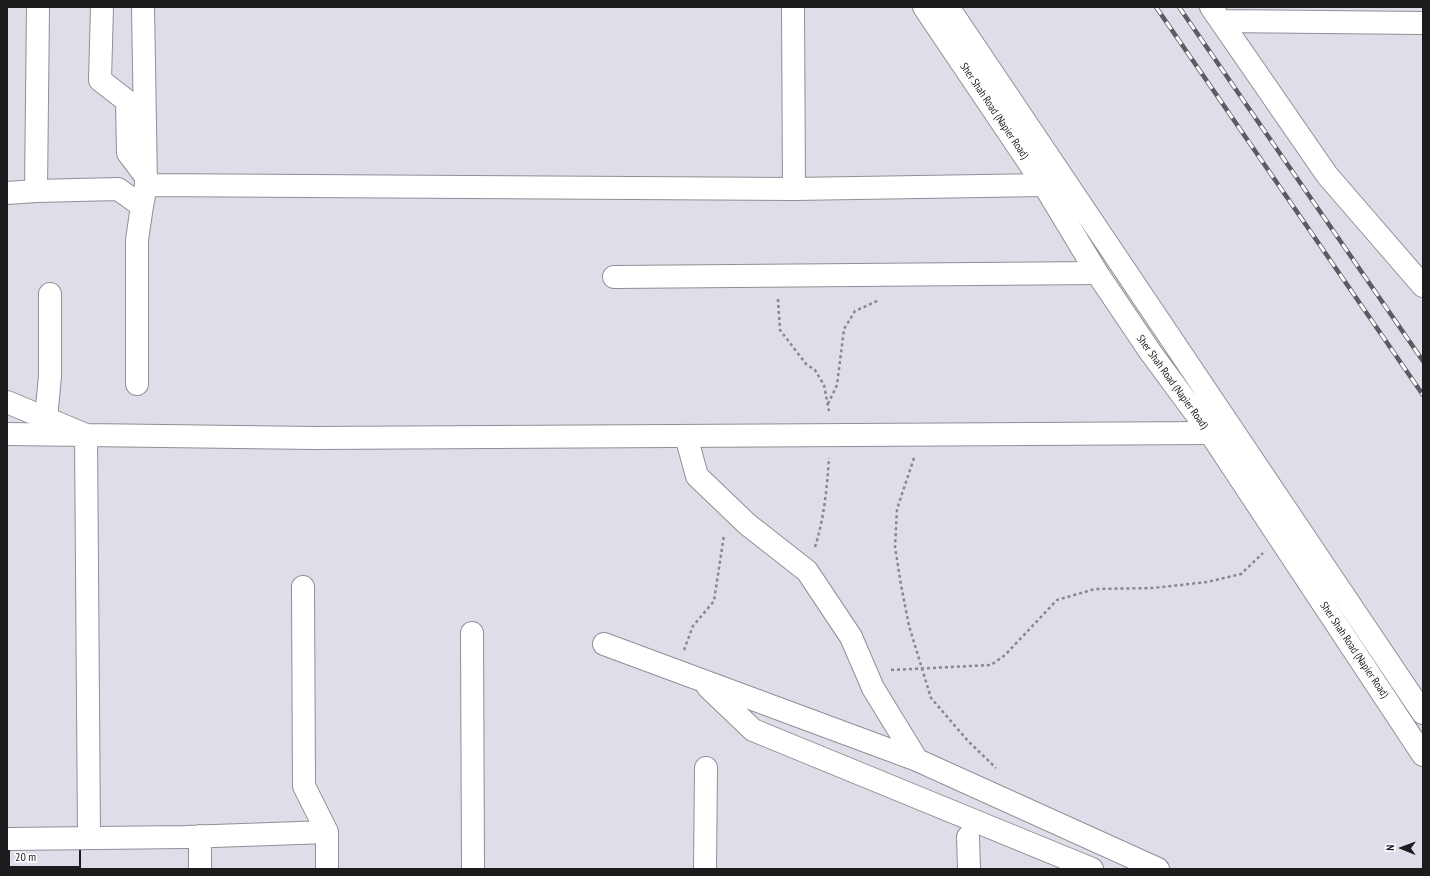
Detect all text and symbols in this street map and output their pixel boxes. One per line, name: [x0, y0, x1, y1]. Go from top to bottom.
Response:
street label: Sher Shah Road (Napier Road): [957, 60, 1031, 162]
street label: Sher Shah Road (Napier Road): [1133, 332, 1211, 432]
street label: Sher Shah Road (Napier Road): [1317, 599, 1391, 701]
north arrow: [1382, 828, 1422, 868]
scale bar: [10, 842, 83, 868]
text: N: [1383, 845, 1397, 851]
text: 20 m: [15, 849, 36, 864]

